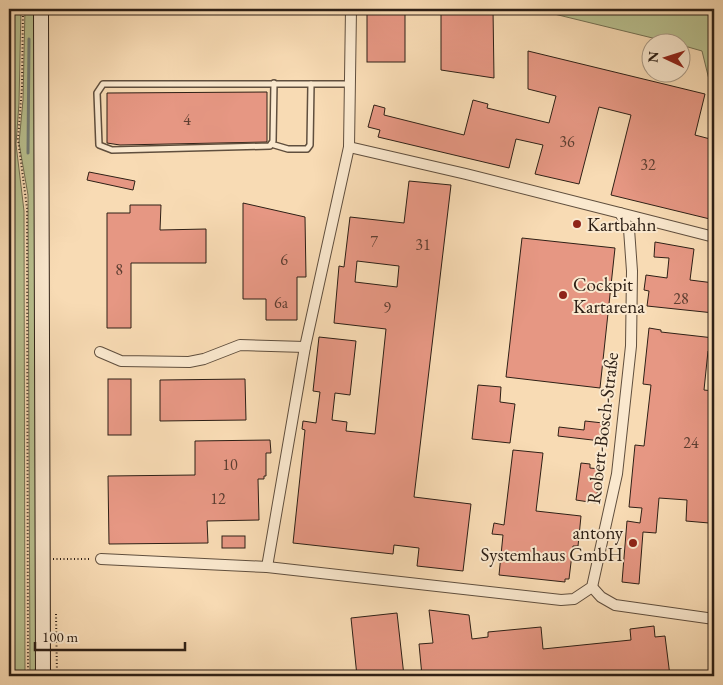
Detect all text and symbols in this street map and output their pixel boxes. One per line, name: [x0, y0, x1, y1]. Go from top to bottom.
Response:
north arrow: [640, 32, 690, 82]
text: N: [644, 50, 662, 63]
house number: 4: [183, 109, 191, 130]
house number: 36: [559, 131, 575, 152]
house number: 32: [640, 154, 656, 175]
place label: Kartbahn: [587, 212, 657, 237]
marker: Kartbahn: [571, 218, 583, 230]
house number: 7: [370, 231, 378, 252]
house number: 31: [415, 234, 431, 255]
house number: 6: [280, 249, 288, 270]
house number: 8: [115, 259, 123, 280]
place label: Cockpit Kartarena: [573, 272, 645, 319]
house number: 28: [673, 288, 689, 309]
marker: Cockpit Kartarena: [557, 289, 569, 301]
house number: 6a: [274, 292, 289, 313]
house number: 9: [383, 297, 391, 318]
street label: Robert-Bosch-Straße: [581, 351, 624, 505]
house number: 24: [683, 432, 699, 453]
house number: 10: [222, 454, 238, 475]
house number: 12: [210, 488, 226, 509]
place label: antony Systemhaus GmbH: [480, 520, 624, 567]
marker: antony Systemhaus GmbH: [627, 537, 639, 549]
scale bar: [35, 620, 185, 652]
text: 100 m: [42, 627, 79, 646]

